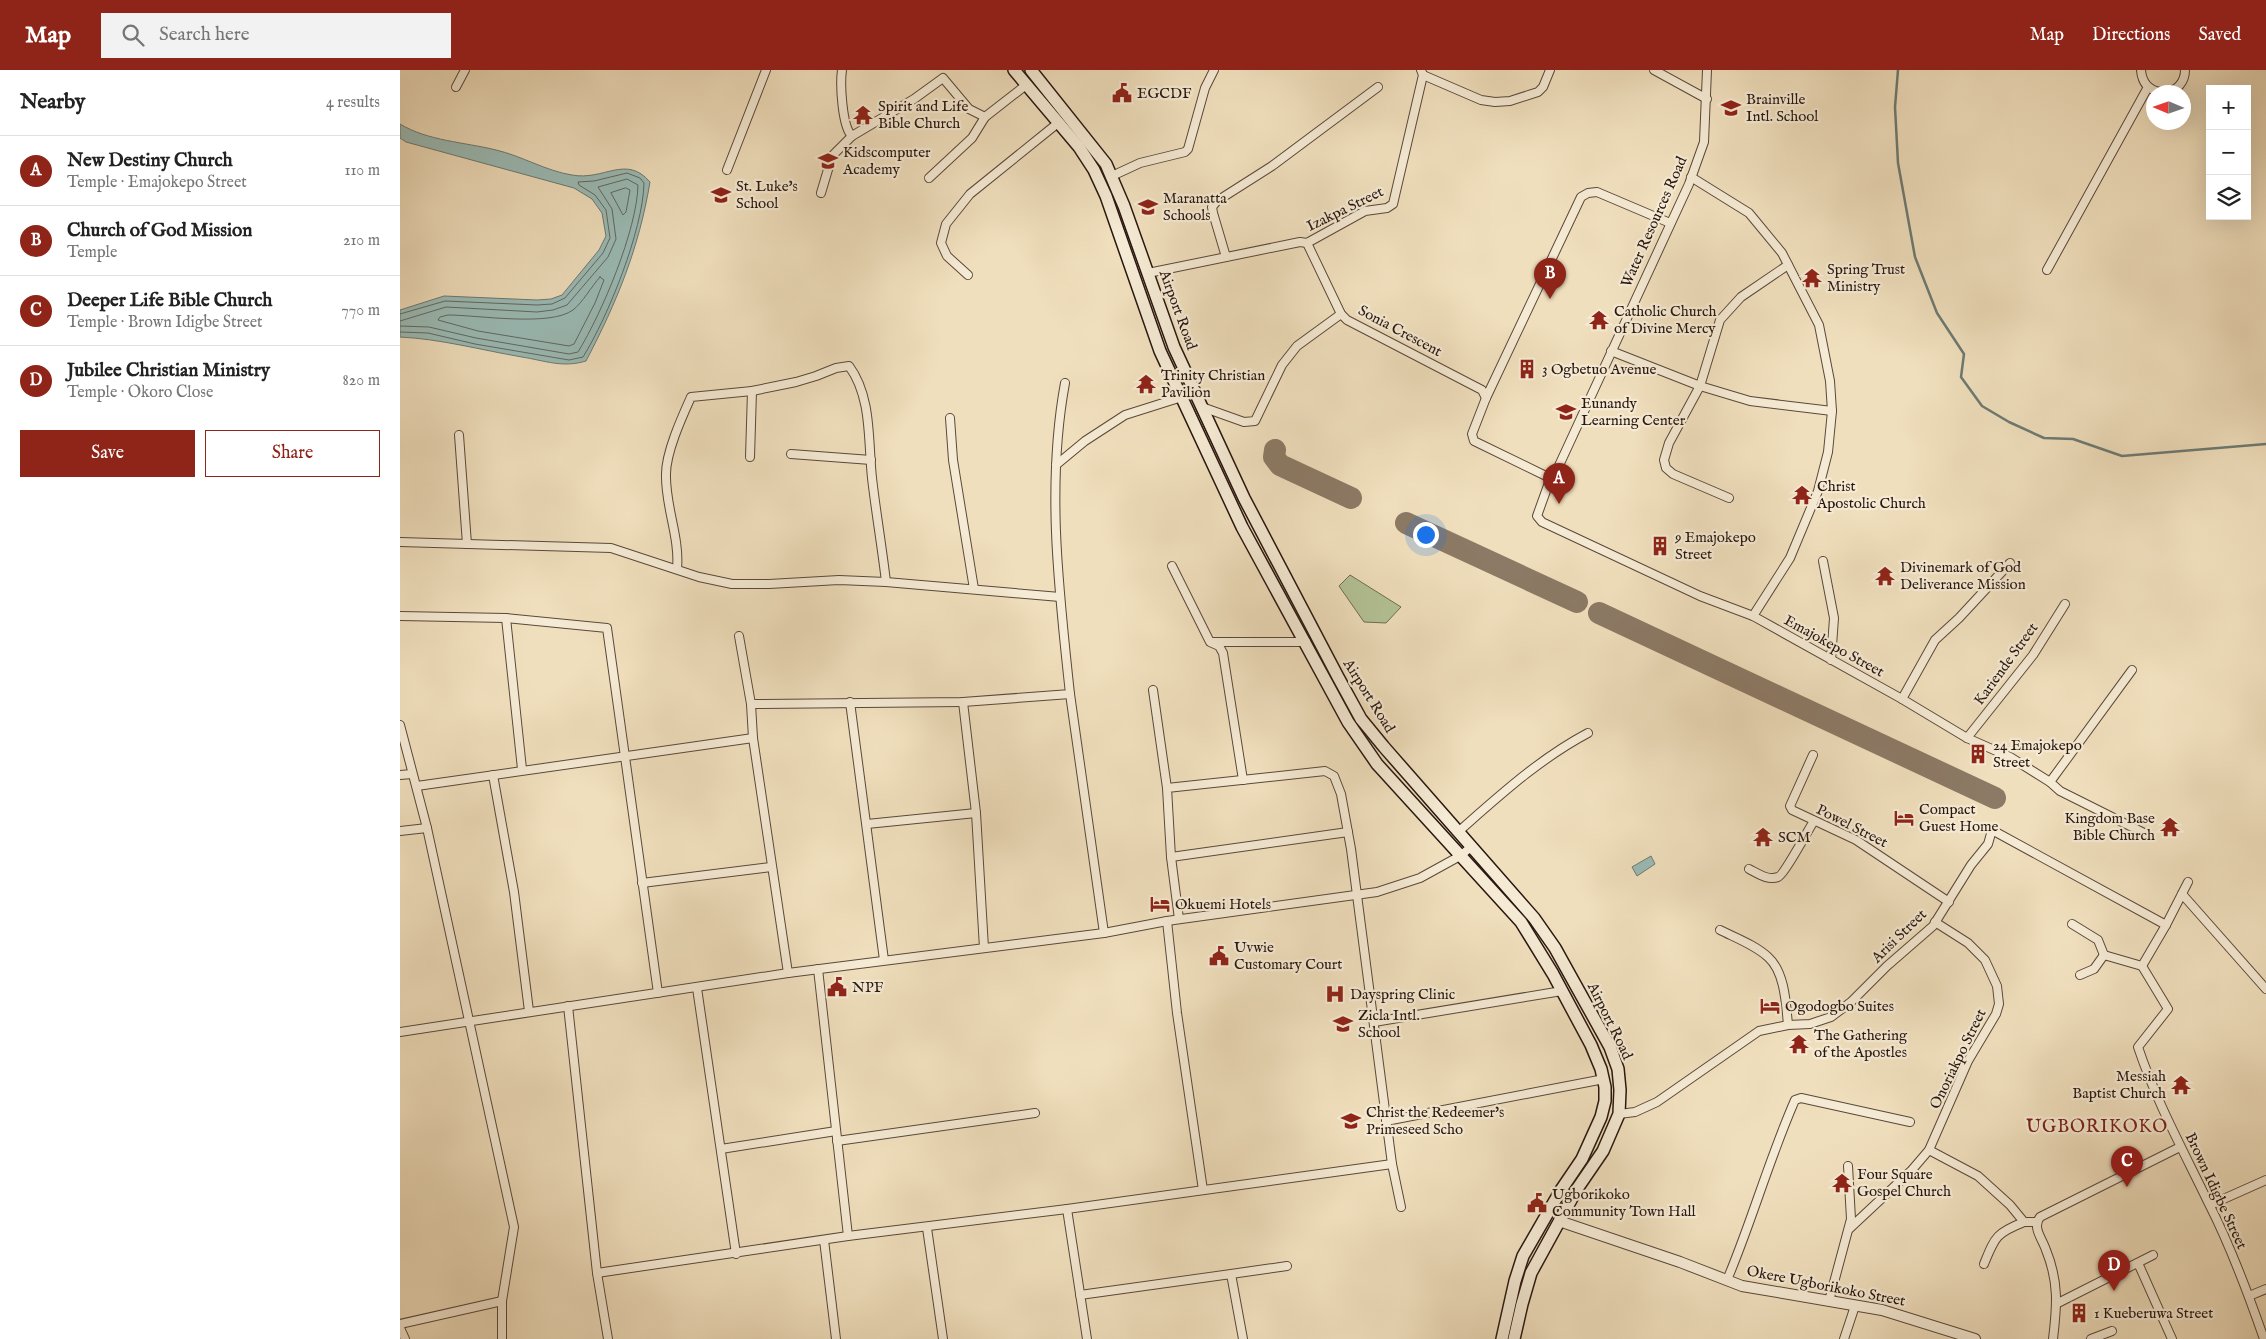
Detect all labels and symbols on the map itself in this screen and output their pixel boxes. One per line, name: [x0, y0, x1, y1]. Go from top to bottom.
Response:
public building icon: EGCDF: [1111, 82, 1133, 104]
place label: EGCDF: [1137, 84, 1192, 103]
north arrow: [2146, 85, 2191, 130]
place label: Brainville Intl. School: [1746, 90, 1819, 126]
place label: Spirit and Life Bible Church: [878, 97, 968, 133]
school or university icon: Brainville Intl. School: [1720, 97, 1742, 119]
temple icon: Spirit and Life Bible Church: [852, 104, 874, 126]
place label: Kidscomputer Academy: [842, 143, 931, 179]
school or university icon: Kidscomputer Academy: [817, 150, 839, 172]
street label: Water Resources Road: [1617, 153, 1692, 290]
place label: St. Luke's School: [736, 177, 798, 213]
street label: Izakpa Street: [1304, 182, 1386, 236]
school or university icon: St. Luke's School: [710, 184, 732, 206]
place label: Maranatta Schools: [1163, 189, 1227, 225]
school or university icon: Maranatta Schools: [1137, 196, 1159, 218]
pin: B: [1534, 258, 1566, 299]
place label: Spring Trust Ministry: [1827, 260, 1905, 296]
street label: Airport Road: [1154, 266, 1202, 353]
temple icon: Spring Trust Ministry: [1801, 267, 1823, 289]
street label: Sonia Crescent: [1355, 301, 1445, 361]
place label: Catholic Church of Divine Mercy: [1614, 302, 1716, 338]
temple icon: Catholic Church of Divine Mercy: [1588, 309, 1610, 331]
building icon: 3 Ogbetuo Avenue: [1516, 358, 1538, 380]
place label: 3 Ogbetuo Avenue: [1542, 360, 1657, 379]
place label: Trinity Christian Pavilion: [1161, 366, 1265, 402]
temple icon: Trinity Christian Pavilion: [1135, 373, 1157, 395]
place label: Eunandy Learning Center: [1581, 394, 1686, 430]
school or university icon: Eunandy Learning Center: [1555, 401, 1577, 423]
pin: A: [1543, 463, 1575, 504]
place label: Christ Apostolic Church: [1816, 477, 1926, 513]
temple icon: Christ Apostolic Church: [1791, 484, 1813, 506]
your location: [1413, 522, 1439, 548]
place label: 9 Emajokepo Street: [1674, 528, 1756, 564]
building icon: 9 Emajokepo Street: [1649, 535, 1671, 557]
place label: Divinemark of God Deliverance Mission: [1900, 558, 2026, 594]
temple icon: Divinemark of God Deliverance Mission: [1874, 565, 1896, 587]
street label: Emajokepo Street: [1781, 611, 1887, 681]
street label: Kariende Street: [1970, 619, 2042, 709]
street label: Airport Road: [1338, 655, 1400, 737]
place label: 24 Emajokepo Street: [1993, 736, 2082, 772]
building icon: 24 Emajokepo Street: [1967, 743, 1989, 765]
street label: Powel Street: [1813, 800, 1891, 852]
place label: Compact Guest Home: [1919, 800, 1999, 836]
hotel icon: Compact Guest Home: [1893, 807, 1915, 829]
place label: Kingdom Base Bible Church: [2065, 809, 2155, 845]
temple icon: Kingdom Base Bible Church: [2159, 816, 2181, 838]
temple icon: SCM: [1752, 826, 1774, 848]
place label: SCM: [1778, 828, 1811, 847]
hotel icon: Okuemi Hotels: [1149, 893, 1171, 915]
place label: Okuemi Hotels: [1175, 895, 1271, 914]
street label: Arisi Street: [1867, 905, 1931, 968]
place label: Uvwie Customary Court: [1234, 938, 1342, 974]
public building icon: Uvwie Customary Court: [1208, 945, 1230, 967]
public building icon: NPF: [826, 976, 848, 998]
place label: NPF: [852, 978, 884, 997]
street label: Airport Road: [1583, 978, 1637, 1064]
hospital icon: Dayspring Clinic: [1324, 983, 1346, 1005]
place label: Dayspring Clinic: [1350, 985, 1455, 1004]
hotel icon: Ogodogbo Suites: [1759, 995, 1781, 1017]
place label: Ogodogbo Suites: [1785, 997, 1894, 1016]
place label: Zicla Intl. School: [1358, 1006, 1420, 1042]
street label: Onoriakpo Street: [1926, 1006, 1990, 1112]
school or university icon: Zicla Intl. School: [1332, 1013, 1354, 1035]
place label: The Gathering of the Apostles: [1814, 1026, 1908, 1062]
temple icon: The Gathering of the Apostles: [1788, 1033, 1810, 1055]
place label: Messiah Baptist Church: [2072, 1067, 2166, 1103]
temple icon: Messiah Baptist Church: [2170, 1074, 2192, 1096]
place label: Christ the Redeemer's Primeseed Scho: [1366, 1103, 1504, 1139]
school or university icon: Christ the Redeemer's Primeseed Scho: [1340, 1110, 1362, 1132]
district label: UGBORIKOKO: [2026, 1116, 2168, 1139]
street label: Brown Idigbe Street: [2181, 1130, 2251, 1252]
pin: C: [2111, 1146, 2143, 1187]
place label: Four Square Gospel Church: [1857, 1165, 1951, 1201]
temple icon: Four Square Gospel Church: [1831, 1172, 1853, 1194]
place label: Ugborikoko Community Town Hall: [1552, 1185, 1697, 1221]
public building icon: Ugborikoko Community Town Hall: [1526, 1192, 1548, 1214]
pin: D: [2098, 1250, 2130, 1291]
street label: Okere Ugborikoko Street: [1745, 1261, 1907, 1311]
building icon: 1 Kueberuwa Street: [2068, 1302, 2090, 1324]
place label: 1 Kueberuwa Street: [2094, 1304, 2213, 1323]

